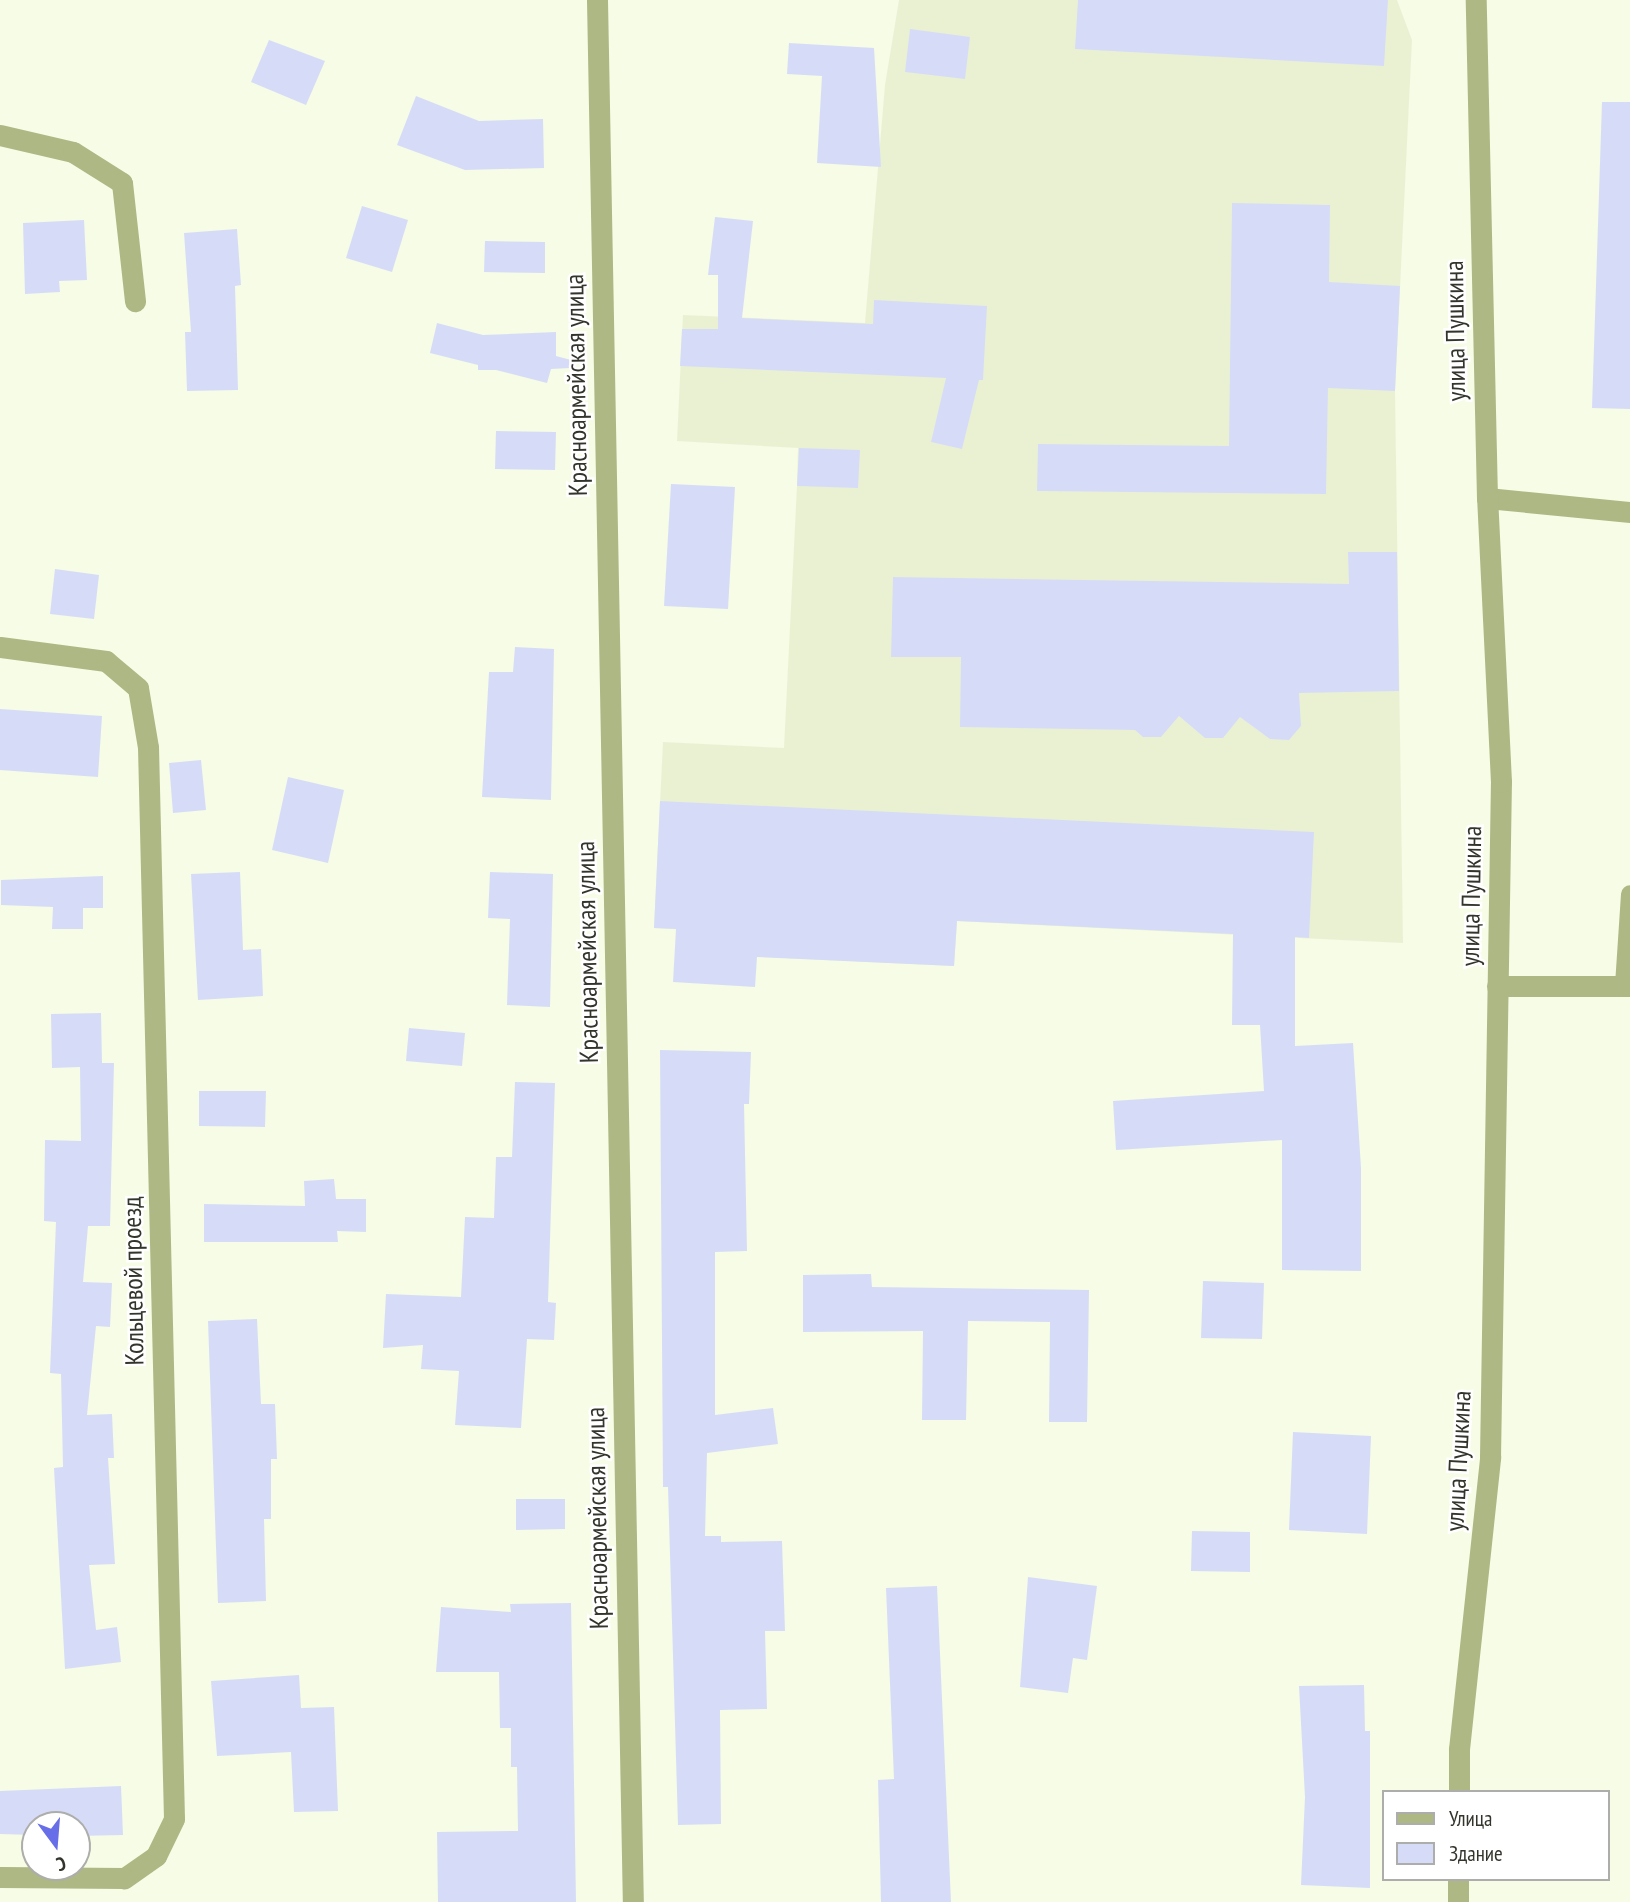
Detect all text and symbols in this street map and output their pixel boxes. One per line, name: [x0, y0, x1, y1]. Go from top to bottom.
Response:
street label: улица Пушкина: [1438, 260, 1472, 402]
street label: Красноармейская улица: [558, 274, 594, 496]
street label: улица Пушкина: [1454, 825, 1488, 967]
street label: Красноармейская улица: [569, 841, 605, 1063]
street label: Кольцевой проезд: [116, 1196, 150, 1366]
street label: улица Пушкина: [1439, 1390, 1477, 1532]
street label: Красноармейская улица: [579, 1407, 615, 1629]
legend: [1382, 1790, 1609, 1881]
text: Улица: [1449, 1805, 1492, 1832]
north arrow: [21, 1811, 91, 1881]
text: Здание: [1449, 1840, 1503, 1867]
text: С: [54, 1852, 69, 1877]

